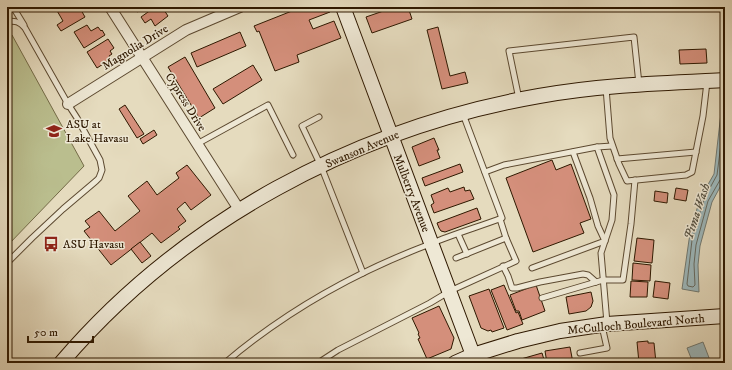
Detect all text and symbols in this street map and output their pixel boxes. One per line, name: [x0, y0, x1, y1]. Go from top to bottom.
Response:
street label: Magnolia Drive: [99, 21, 171, 74]
street label: Cypress Drive: [162, 70, 210, 134]
place label: ASU at Lake Havasu: [66, 117, 129, 146]
school or university icon: ASU at Lake Havasu: [45, 122, 63, 140]
street label: Swanson Avenue: [323, 127, 401, 172]
street label: Mulberry Avenue: [390, 152, 433, 234]
water label: Pima Wash: [680, 181, 714, 241]
bus stop icon: ASU Havasu: [42, 235, 60, 253]
place label: ASU Havasu: [63, 237, 124, 252]
street label: McCulloch Boulevard North: [567, 311, 706, 338]
scale bar: [28, 318, 93, 344]
text: 50 m: [34, 325, 58, 340]

